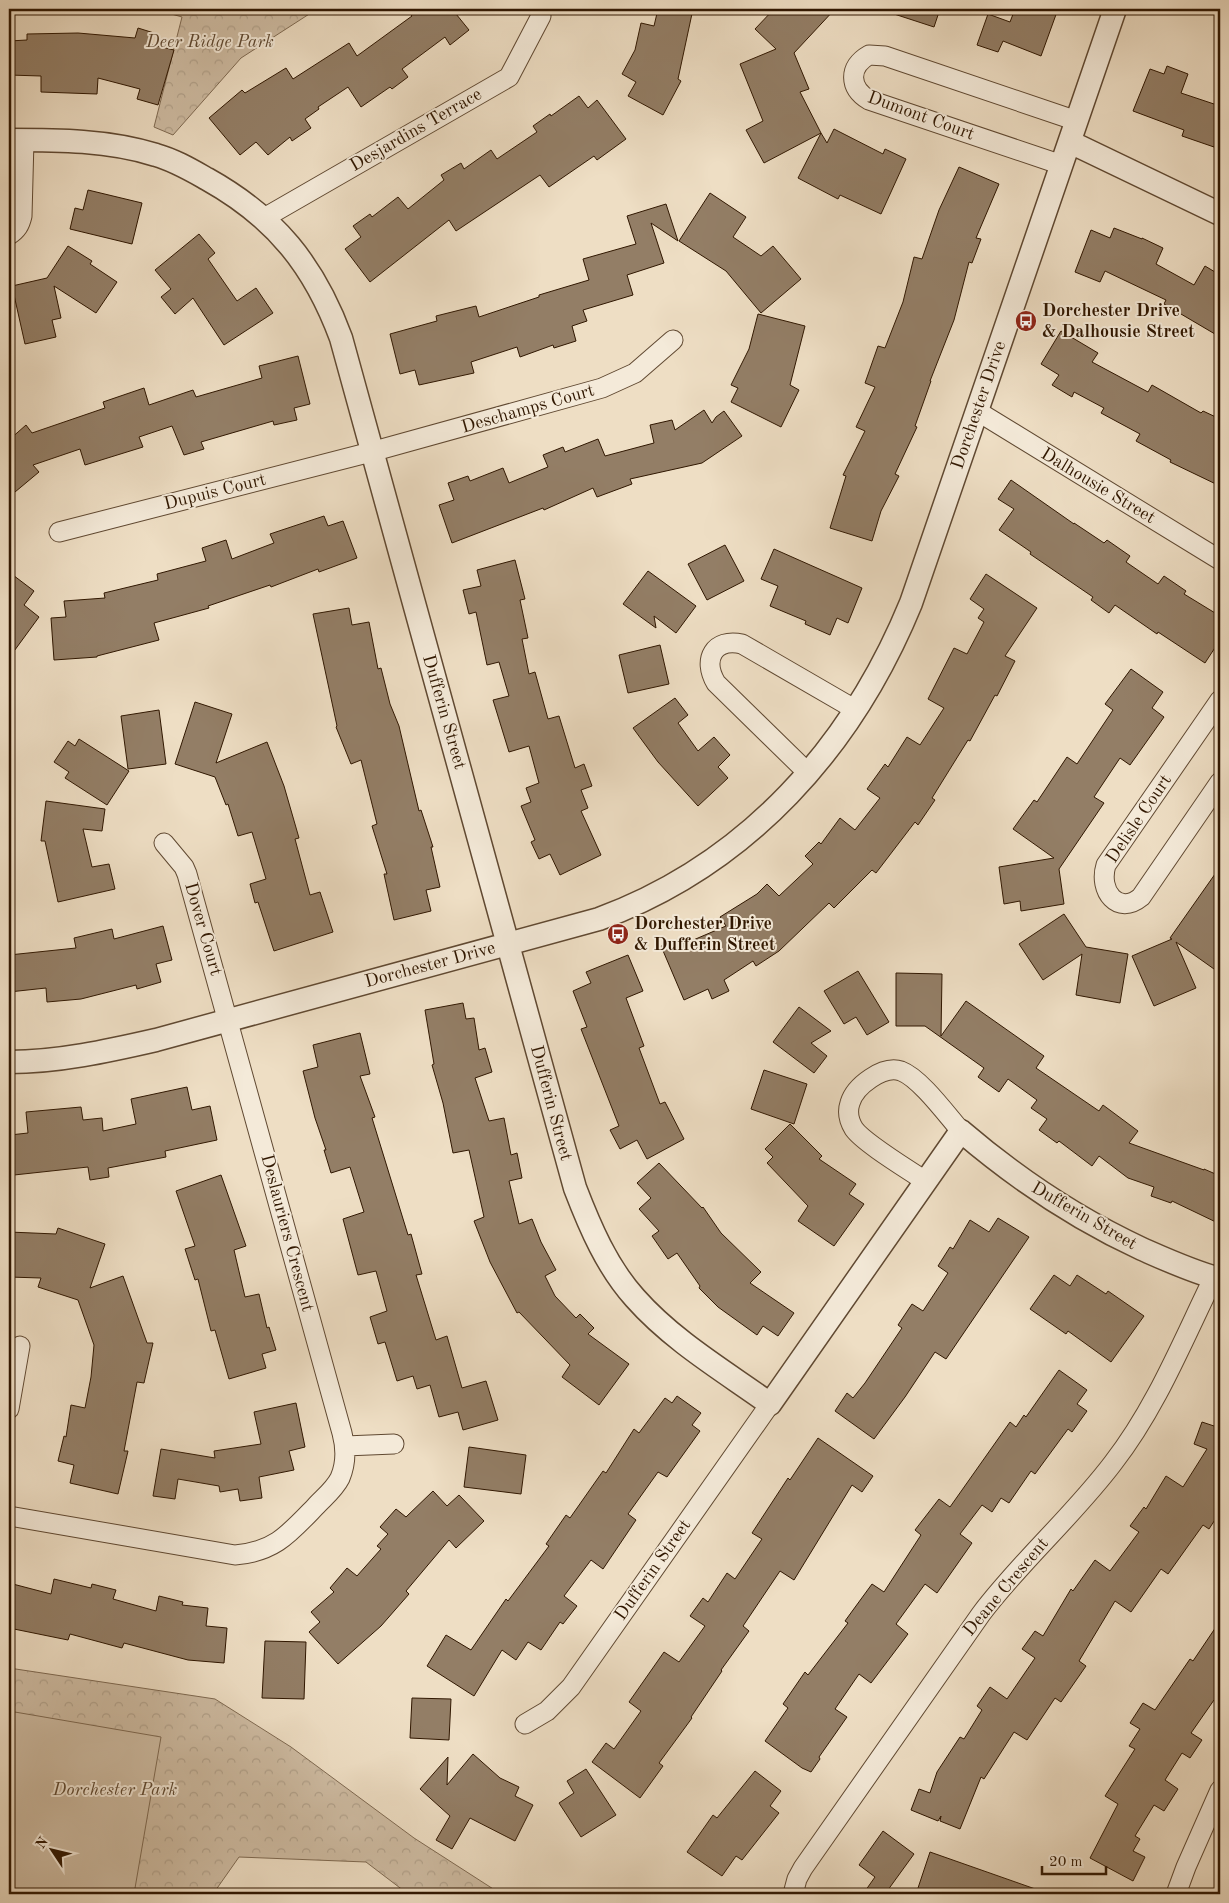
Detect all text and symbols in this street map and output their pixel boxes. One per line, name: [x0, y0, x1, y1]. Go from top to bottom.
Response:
park label: Deer Ridge Park: [145, 33, 274, 51]
street label: Desjardins Terrace: [347, 85, 485, 175]
street label: Dumont Court: [865, 88, 977, 144]
place label: Dorchester Drive & Dalhousie Street: [1042, 302, 1195, 341]
bus stop icon: Dorchester Drive & Dalhousie Street: [1014, 309, 1038, 333]
street label: Dorchester Drive: [949, 339, 1009, 471]
street label: Deschamps Court: [459, 381, 597, 437]
street label: Dalhousie Street: [1038, 445, 1158, 527]
street label: Dupuis Court: [162, 471, 268, 513]
street label: Dufferin Street: [419, 653, 469, 771]
street label: Delisle Court: [1103, 772, 1175, 866]
street label: Dover Court: [181, 880, 225, 978]
place label: Dorchester Drive & Dufferin Street: [634, 915, 776, 954]
bus stop icon: Dorchester Drive & Dufferin Street: [606, 922, 630, 946]
street label: Dorchester Drive: [363, 939, 497, 991]
street label: Dufferin Street: [527, 1043, 575, 1163]
street label: Deslauriers Crescent: [257, 1152, 317, 1314]
street label: Dufferin Street: [1028, 1179, 1140, 1253]
street label: Dufferin Street: [612, 1516, 694, 1624]
street label: Deane Crescent: [960, 1535, 1052, 1639]
park label: Dorchester Park: [52, 1781, 177, 1799]
north arrow: [28, 1826, 78, 1876]
text: N: [33, 1834, 51, 1852]
scale bar: [1042, 1843, 1105, 1875]
text: 20 m: [1049, 1855, 1083, 1870]

